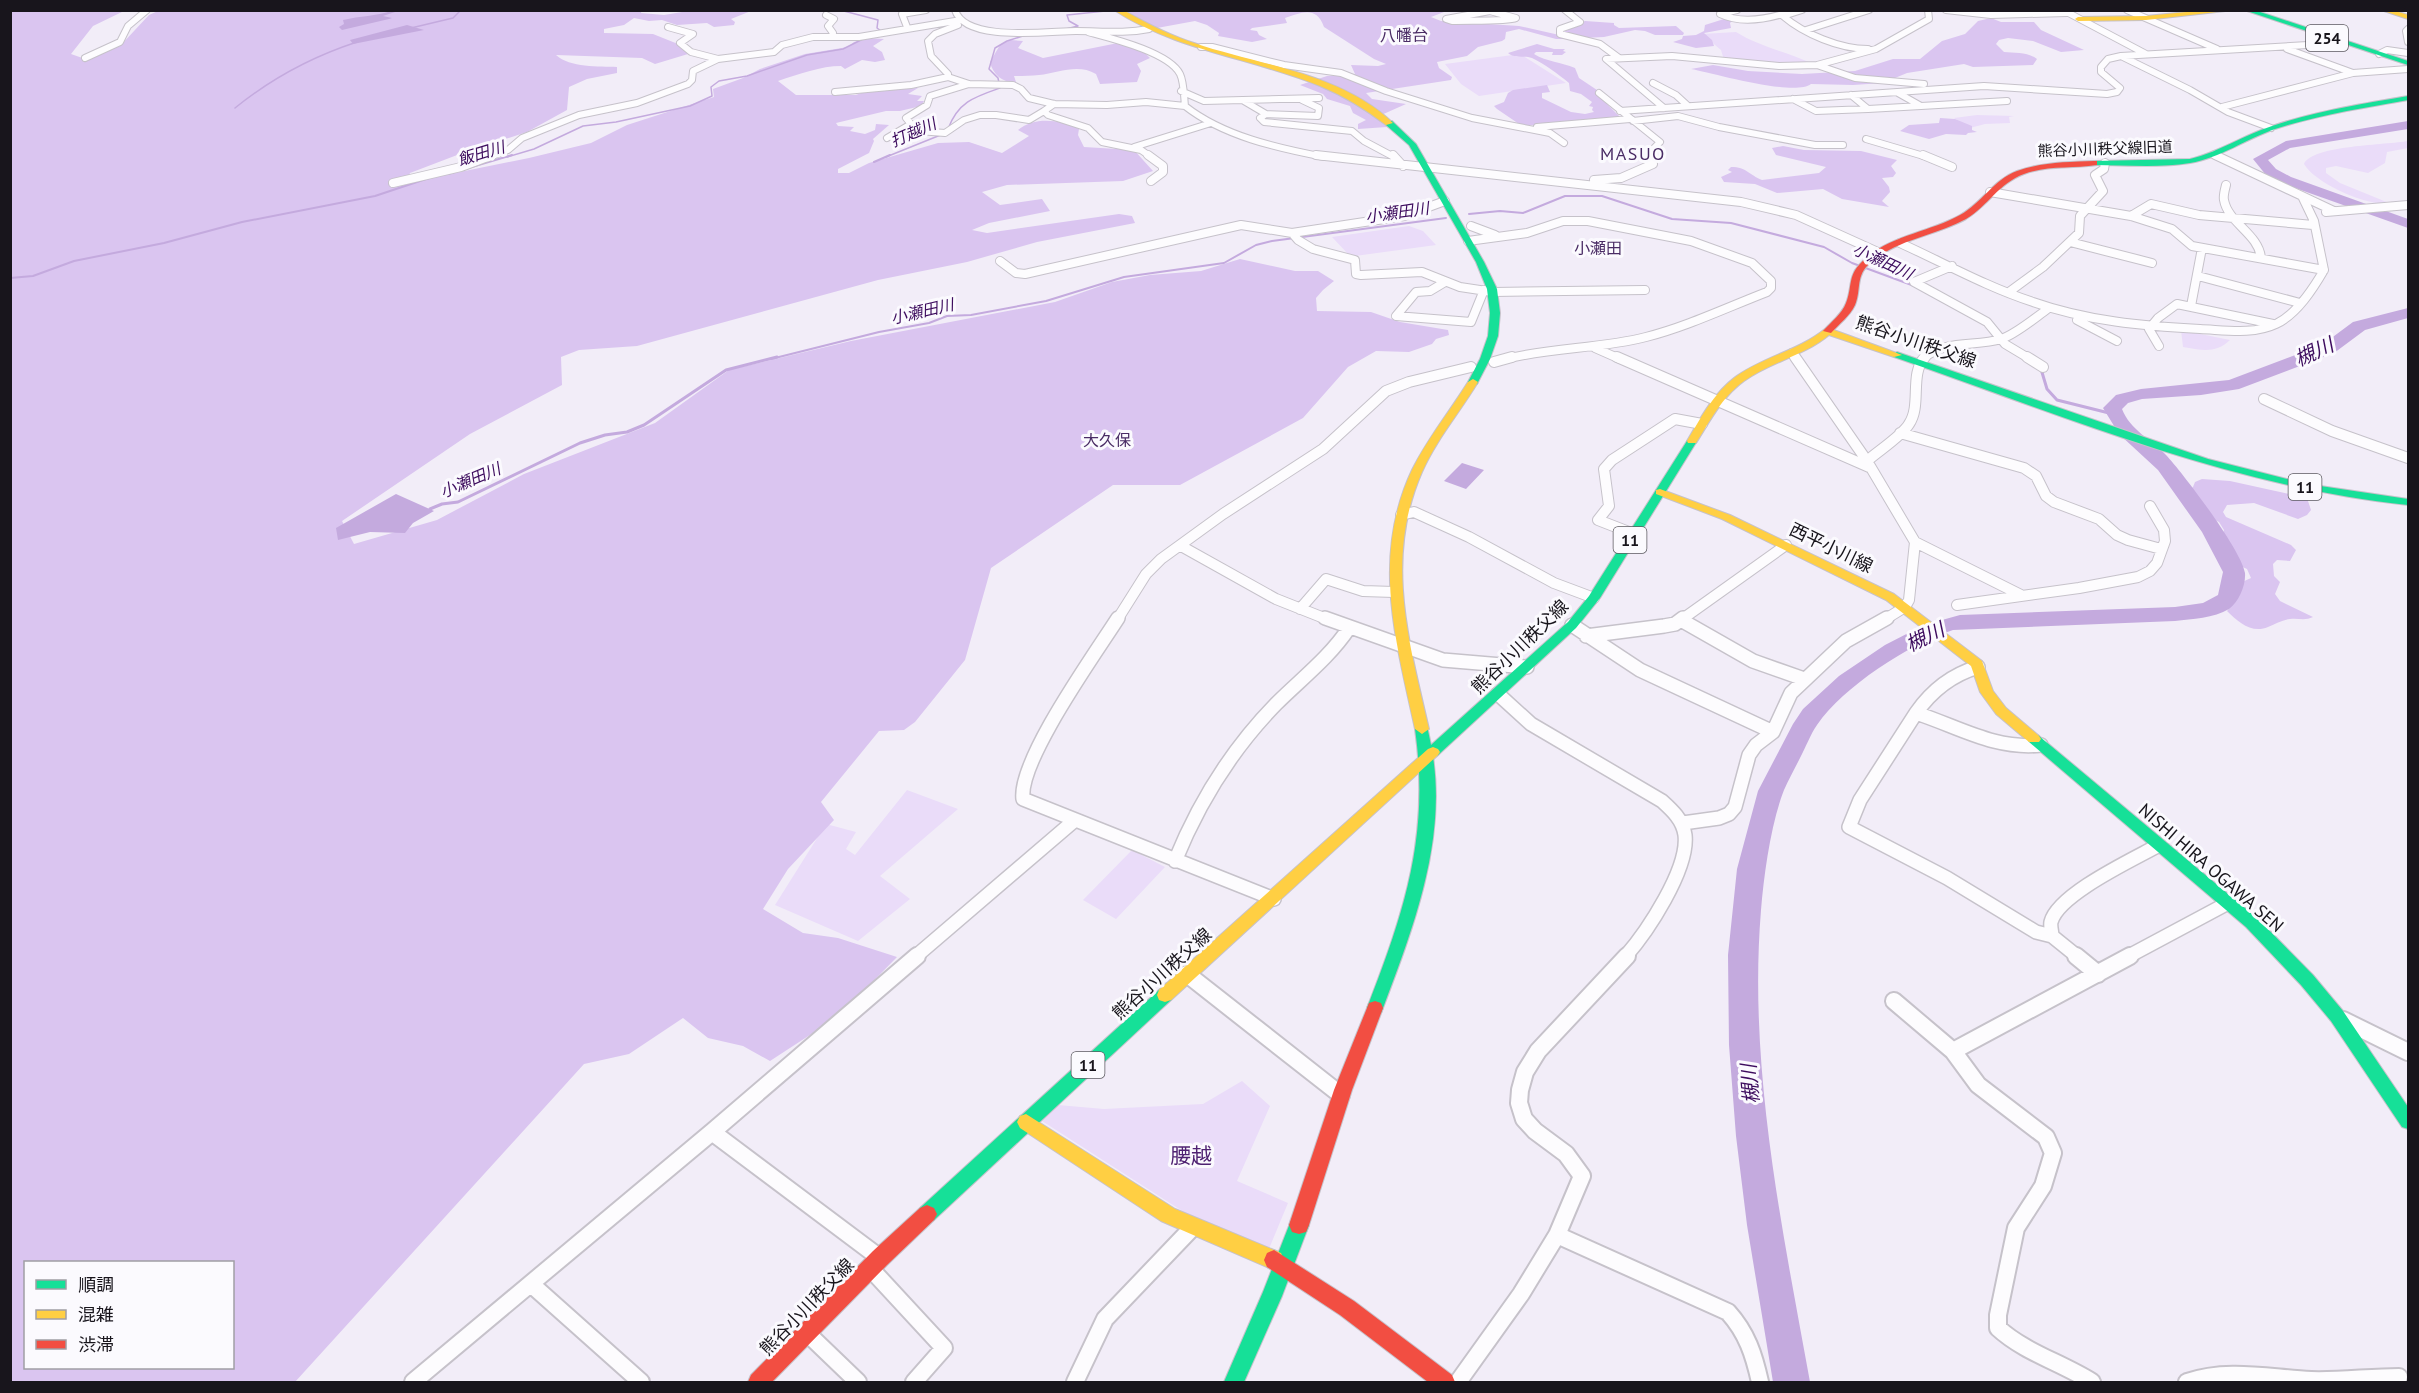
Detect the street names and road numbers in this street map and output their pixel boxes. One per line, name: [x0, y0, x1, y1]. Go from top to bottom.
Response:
road number: 254: [2306, 25, 2348, 51]
street label: 熊谷小川秩父線旧道: [2037, 137, 2173, 160]
street label: 熊谷小川秩父線: [1853, 310, 1979, 373]
road number: 11: [2288, 474, 2322, 500]
street label: 西平小川線: [1786, 517, 1877, 578]
road number: 11: [1614, 527, 1646, 553]
street label: 熊谷小川秩父線: [1466, 595, 1573, 699]
street label: NISHI HIRA OGAWA SEN: [2134, 798, 2289, 937]
street label: 熊谷小川秩父線: [1107, 923, 1216, 1024]
road number: 11: [1072, 1052, 1104, 1078]
street label: 熊谷小川秩父線: [755, 1253, 859, 1360]

